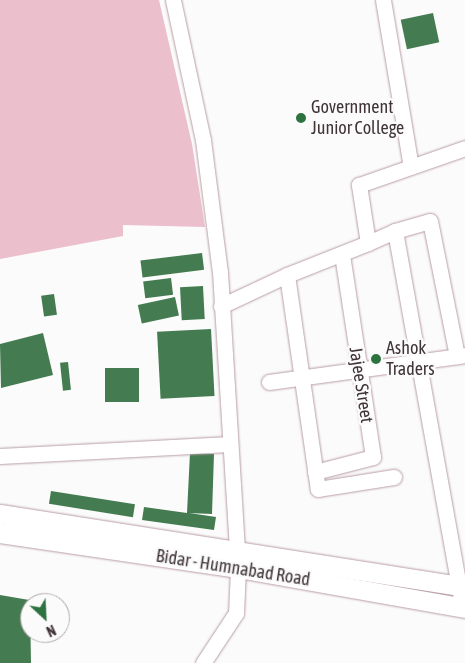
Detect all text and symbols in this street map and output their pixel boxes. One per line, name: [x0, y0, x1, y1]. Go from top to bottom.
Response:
place label: Government Junior College: [311, 97, 404, 140]
marker: Government Junior College: [295, 112, 307, 124]
place label: Ashok Traders: [386, 338, 435, 380]
street label: Jajee Street: [344, 346, 378, 424]
marker: Ashok Traders: [370, 353, 382, 365]
street label: Bidar - Humnabad Road: [154, 545, 312, 591]
north arrow: [20, 593, 70, 643]
text: N: [44, 622, 58, 640]

